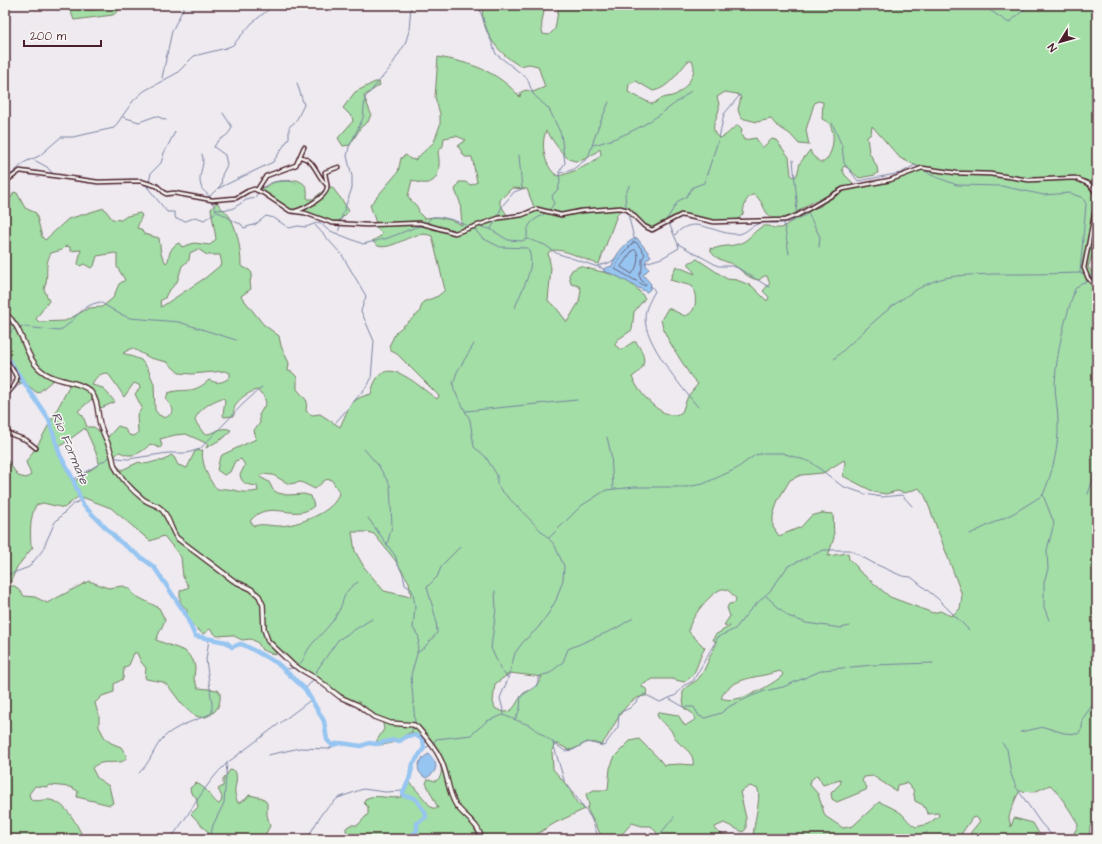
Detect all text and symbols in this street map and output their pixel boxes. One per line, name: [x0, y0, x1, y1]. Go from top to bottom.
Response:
scale bar: [24, 22, 101, 48]
north arrow: [1040, 22, 1080, 62]
text: 200 m: [30, 28, 67, 45]
text: N: [1044, 40, 1060, 55]
water label: Rio Formate: [47, 410, 94, 488]

